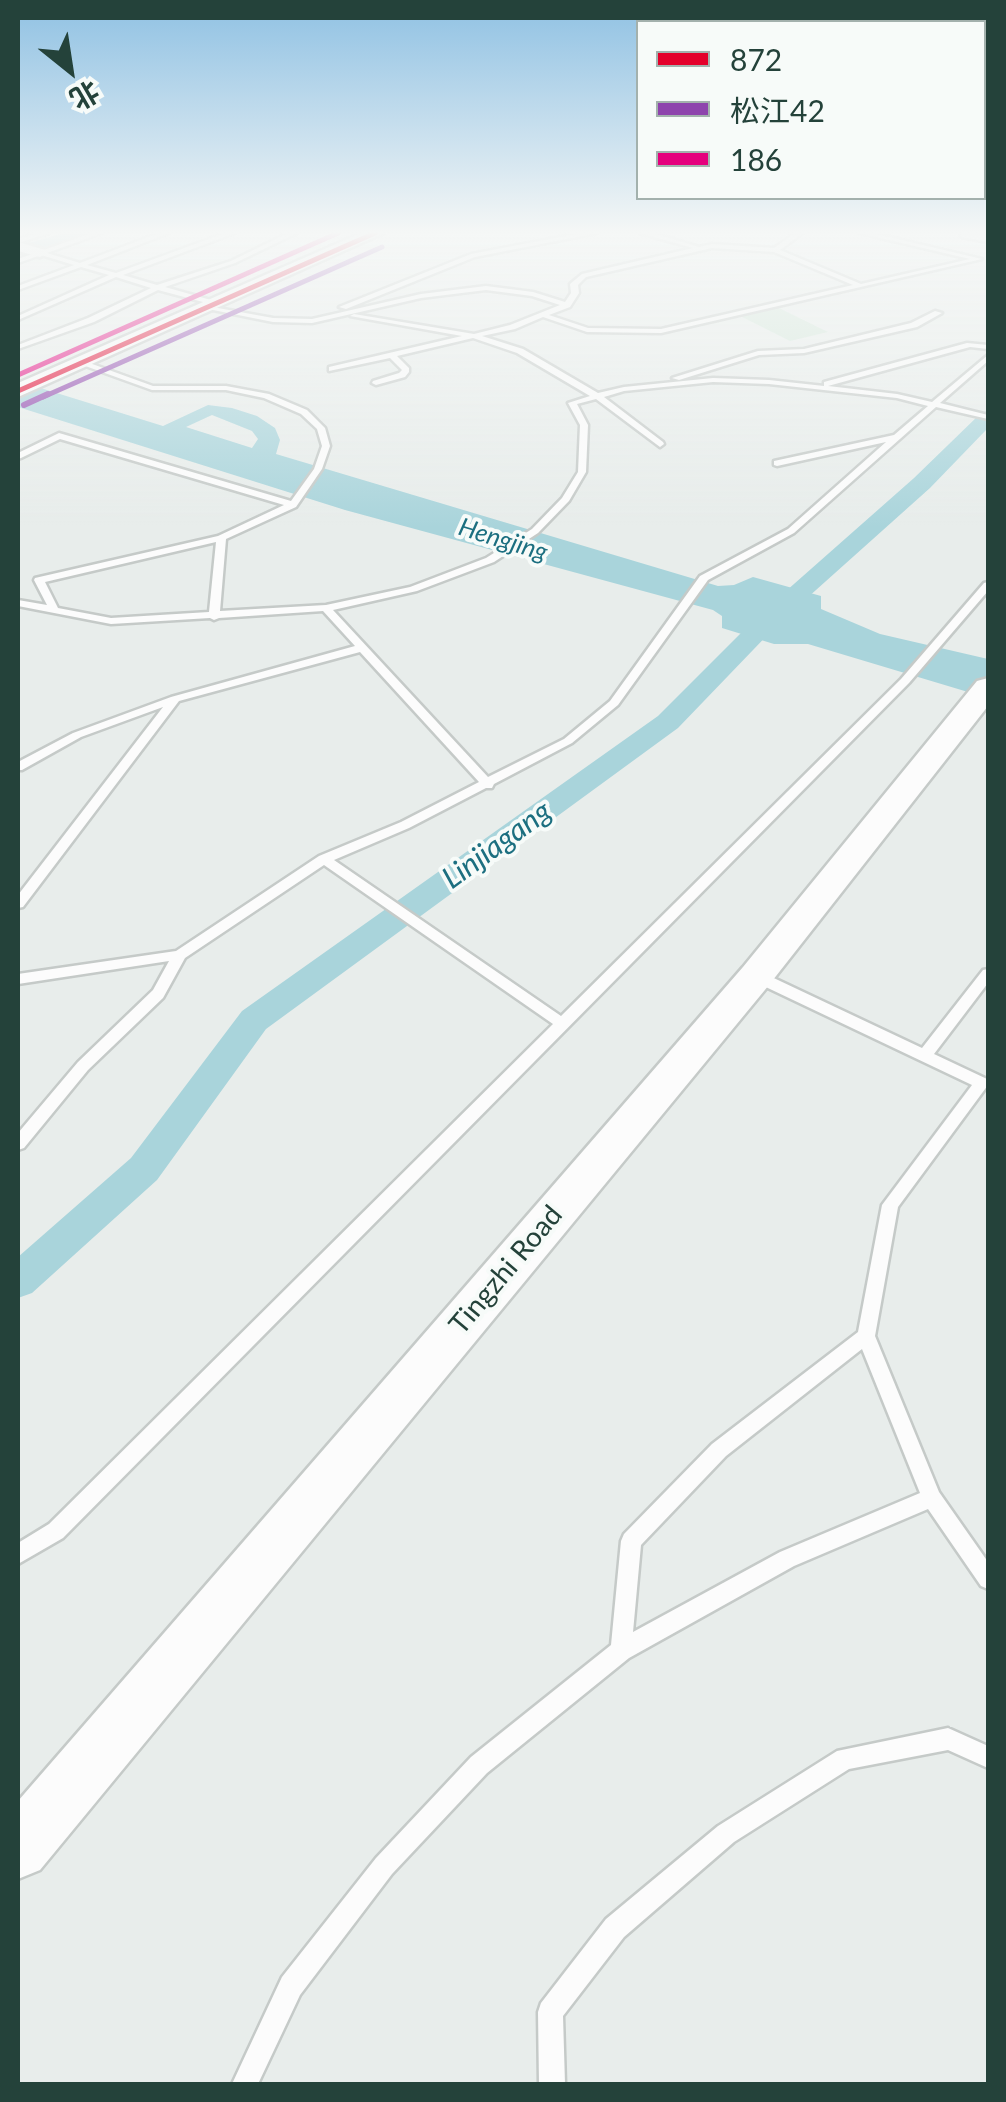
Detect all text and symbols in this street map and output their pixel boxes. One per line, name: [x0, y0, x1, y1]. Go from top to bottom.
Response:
north arrow: [20, 20, 120, 120]
legend: [636, 20, 986, 200]
text: 872: [730, 41, 782, 77]
text: 北: [64, 74, 106, 118]
text: 松江42: [730, 92, 825, 128]
text: 186: [730, 141, 782, 177]
water label: Hengjing: [455, 512, 551, 568]
water label: Linjiagang: [436, 793, 558, 897]
street label: Tingzhi Road: [442, 1199, 570, 1341]

